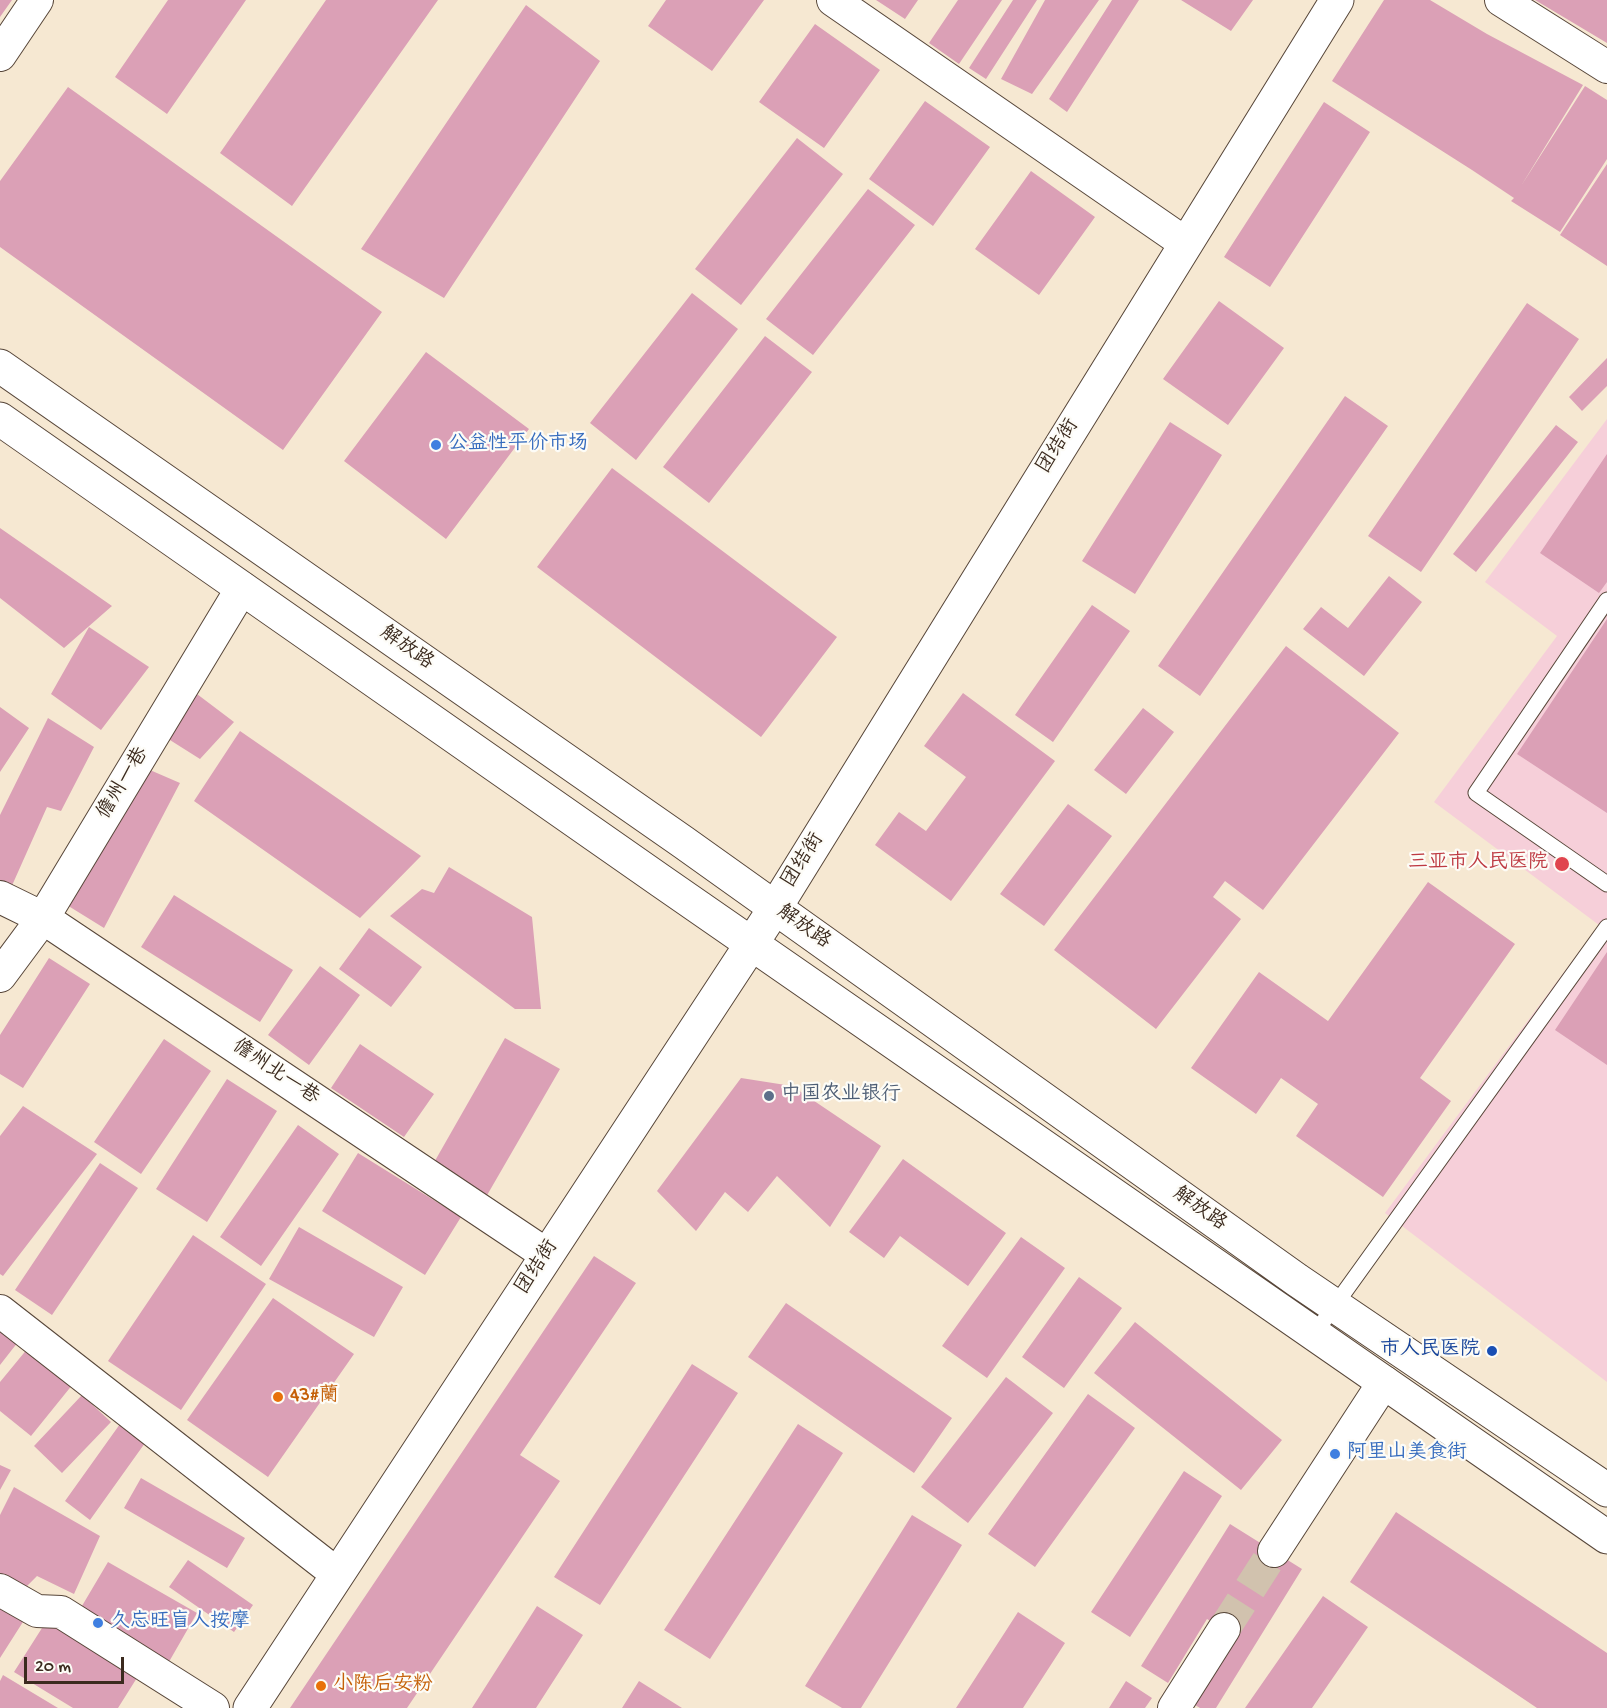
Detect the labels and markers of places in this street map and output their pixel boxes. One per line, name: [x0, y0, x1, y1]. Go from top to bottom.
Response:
place label: 公益性平价市场: [448, 433, 588, 457]
marker: 公益性平价市场: [429, 438, 443, 452]
place label: 三亚市人民医院: [1408, 852, 1548, 876]
marker: 三亚市人民医院: [1553, 855, 1571, 873]
place label: 中国农业银行: [781, 1084, 901, 1108]
marker: 中国农业银行: [762, 1089, 776, 1103]
place label: 市人民医院: [1380, 1339, 1480, 1363]
marker: 市人民医院: [1485, 1344, 1499, 1358]
place label: 43#蘭: [290, 1385, 339, 1409]
marker: 43#蘭: [271, 1390, 285, 1404]
place label: 阿里山美食街: [1347, 1442, 1467, 1466]
marker: 阿里山美食街: [1328, 1447, 1342, 1461]
place label: 久忘旺盲人按摩: [110, 1611, 250, 1635]
marker: 久忘旺盲人按摩: [91, 1616, 105, 1630]
place label: 小陈后安粉: [333, 1674, 433, 1698]
marker: 小陈后安粉: [314, 1679, 328, 1693]

